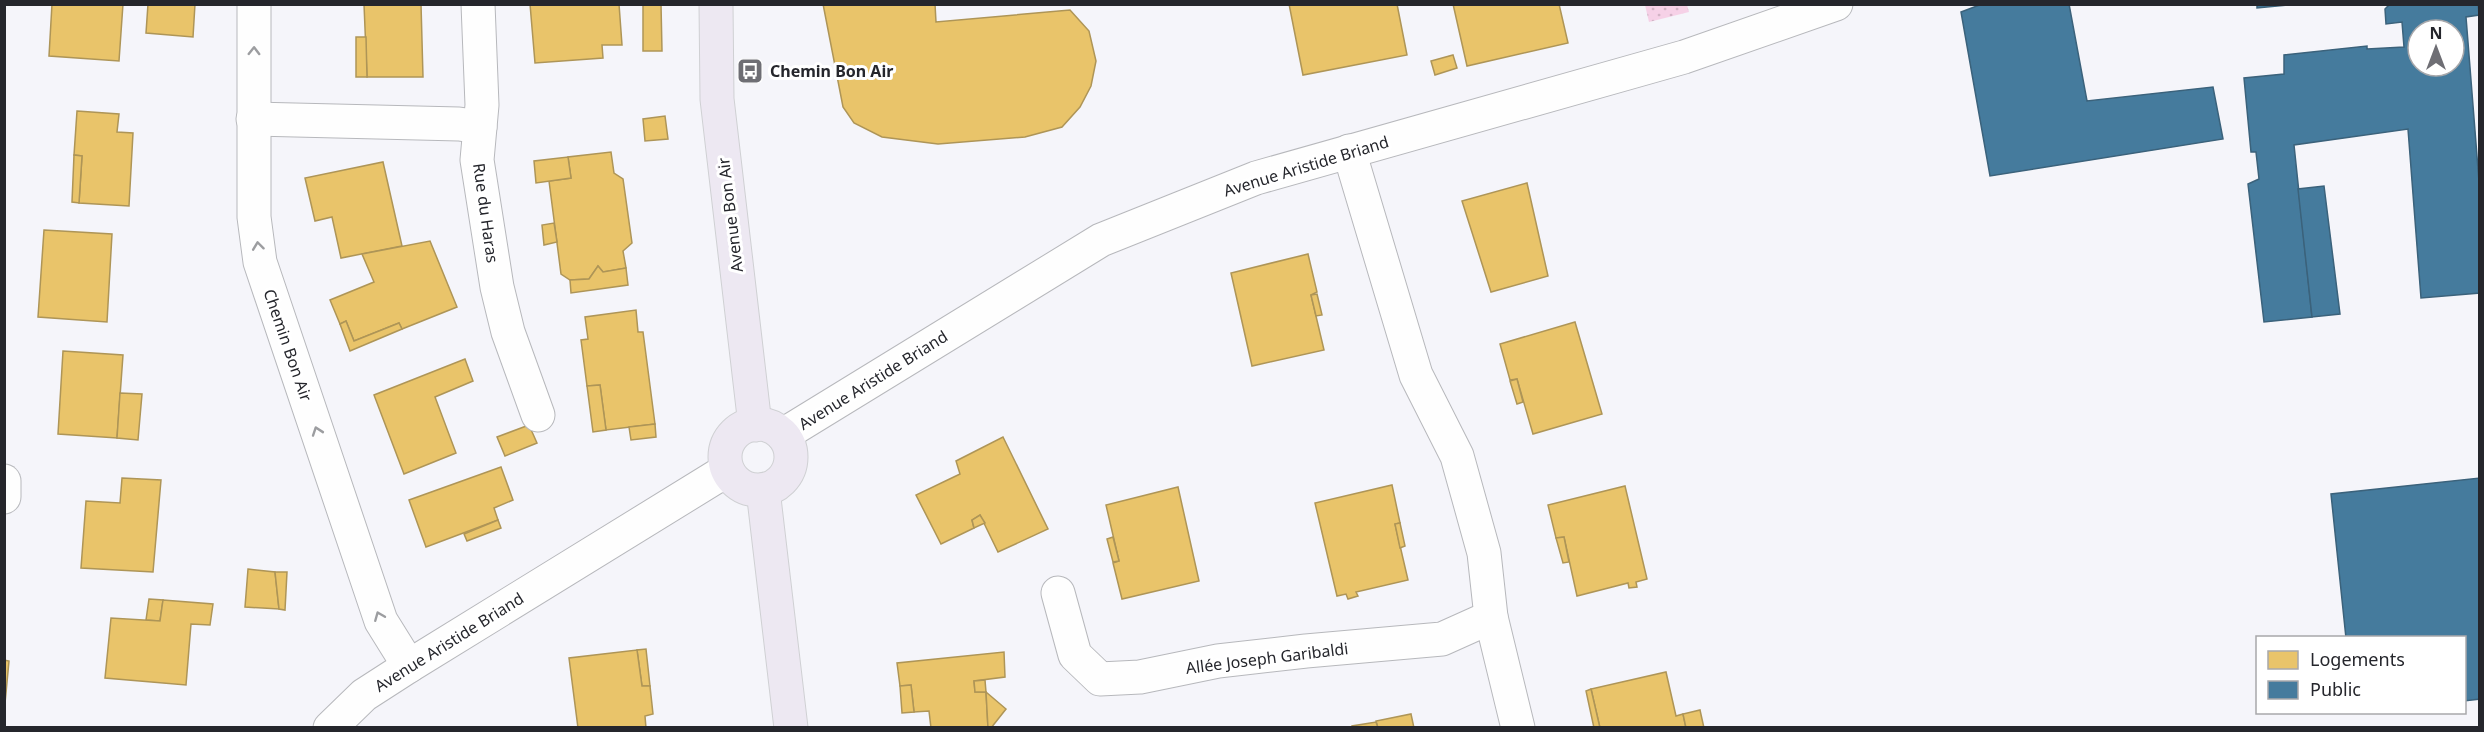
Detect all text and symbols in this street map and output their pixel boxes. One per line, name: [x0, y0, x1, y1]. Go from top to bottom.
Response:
north arrow: [2406, 18, 2466, 78]
text: N: [2429, 22, 2443, 44]
one-way arrow: [248, 46, 260, 55]
bus stop icon: Chemin Bon Air: [735, 56, 765, 86]
place label: Chemin Bon Air: [770, 60, 893, 82]
street label: Avenue Aristide Briand: [1221, 130, 1391, 202]
street label: Avenue Bon Air: [712, 156, 748, 274]
street label: Rue du Haras: [468, 162, 504, 264]
one-way arrow: [252, 241, 264, 250]
street label: Chemin Bon Air: [259, 286, 318, 404]
street label: Avenue Aristide Briand: [794, 325, 952, 435]
one-way arrow: [311, 426, 324, 437]
street label: Avenue Aristide Briand: [370, 587, 528, 697]
one-way arrow: [374, 611, 386, 622]
legend: [2256, 636, 2466, 714]
street label: Allée Joseph Garibaldi: [1184, 637, 1350, 679]
text: Logements: [2310, 647, 2405, 671]
text: Public: [2310, 677, 2361, 701]

